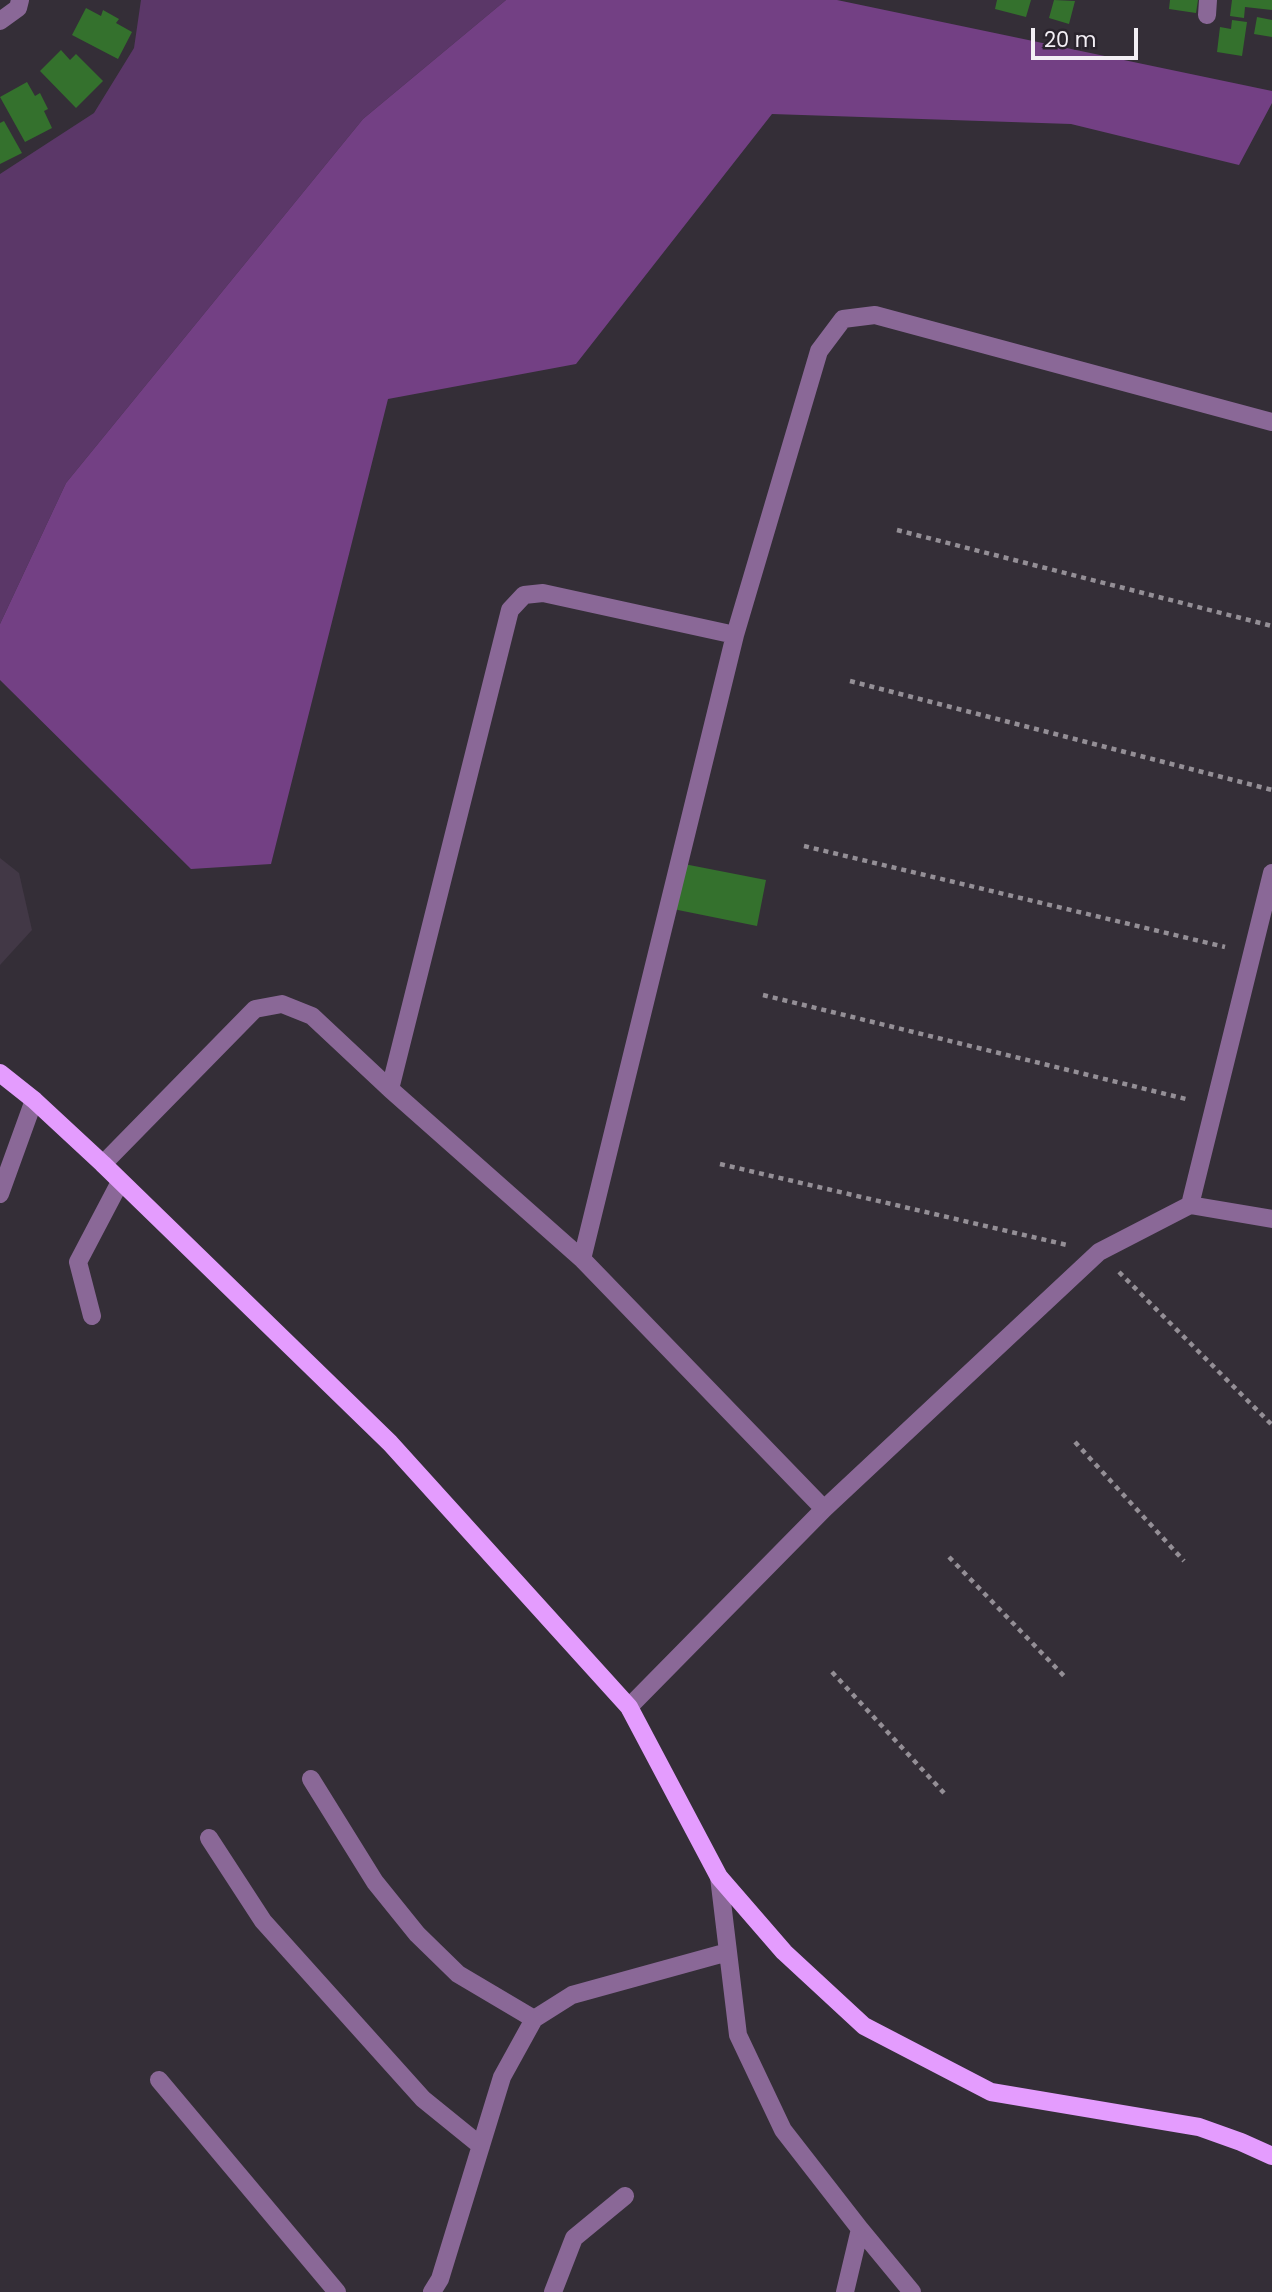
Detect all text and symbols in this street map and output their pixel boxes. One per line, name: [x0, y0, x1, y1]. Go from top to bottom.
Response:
scale bar: [1034, 14, 1141, 58]
text: 20 m: [1044, 25, 1097, 54]

